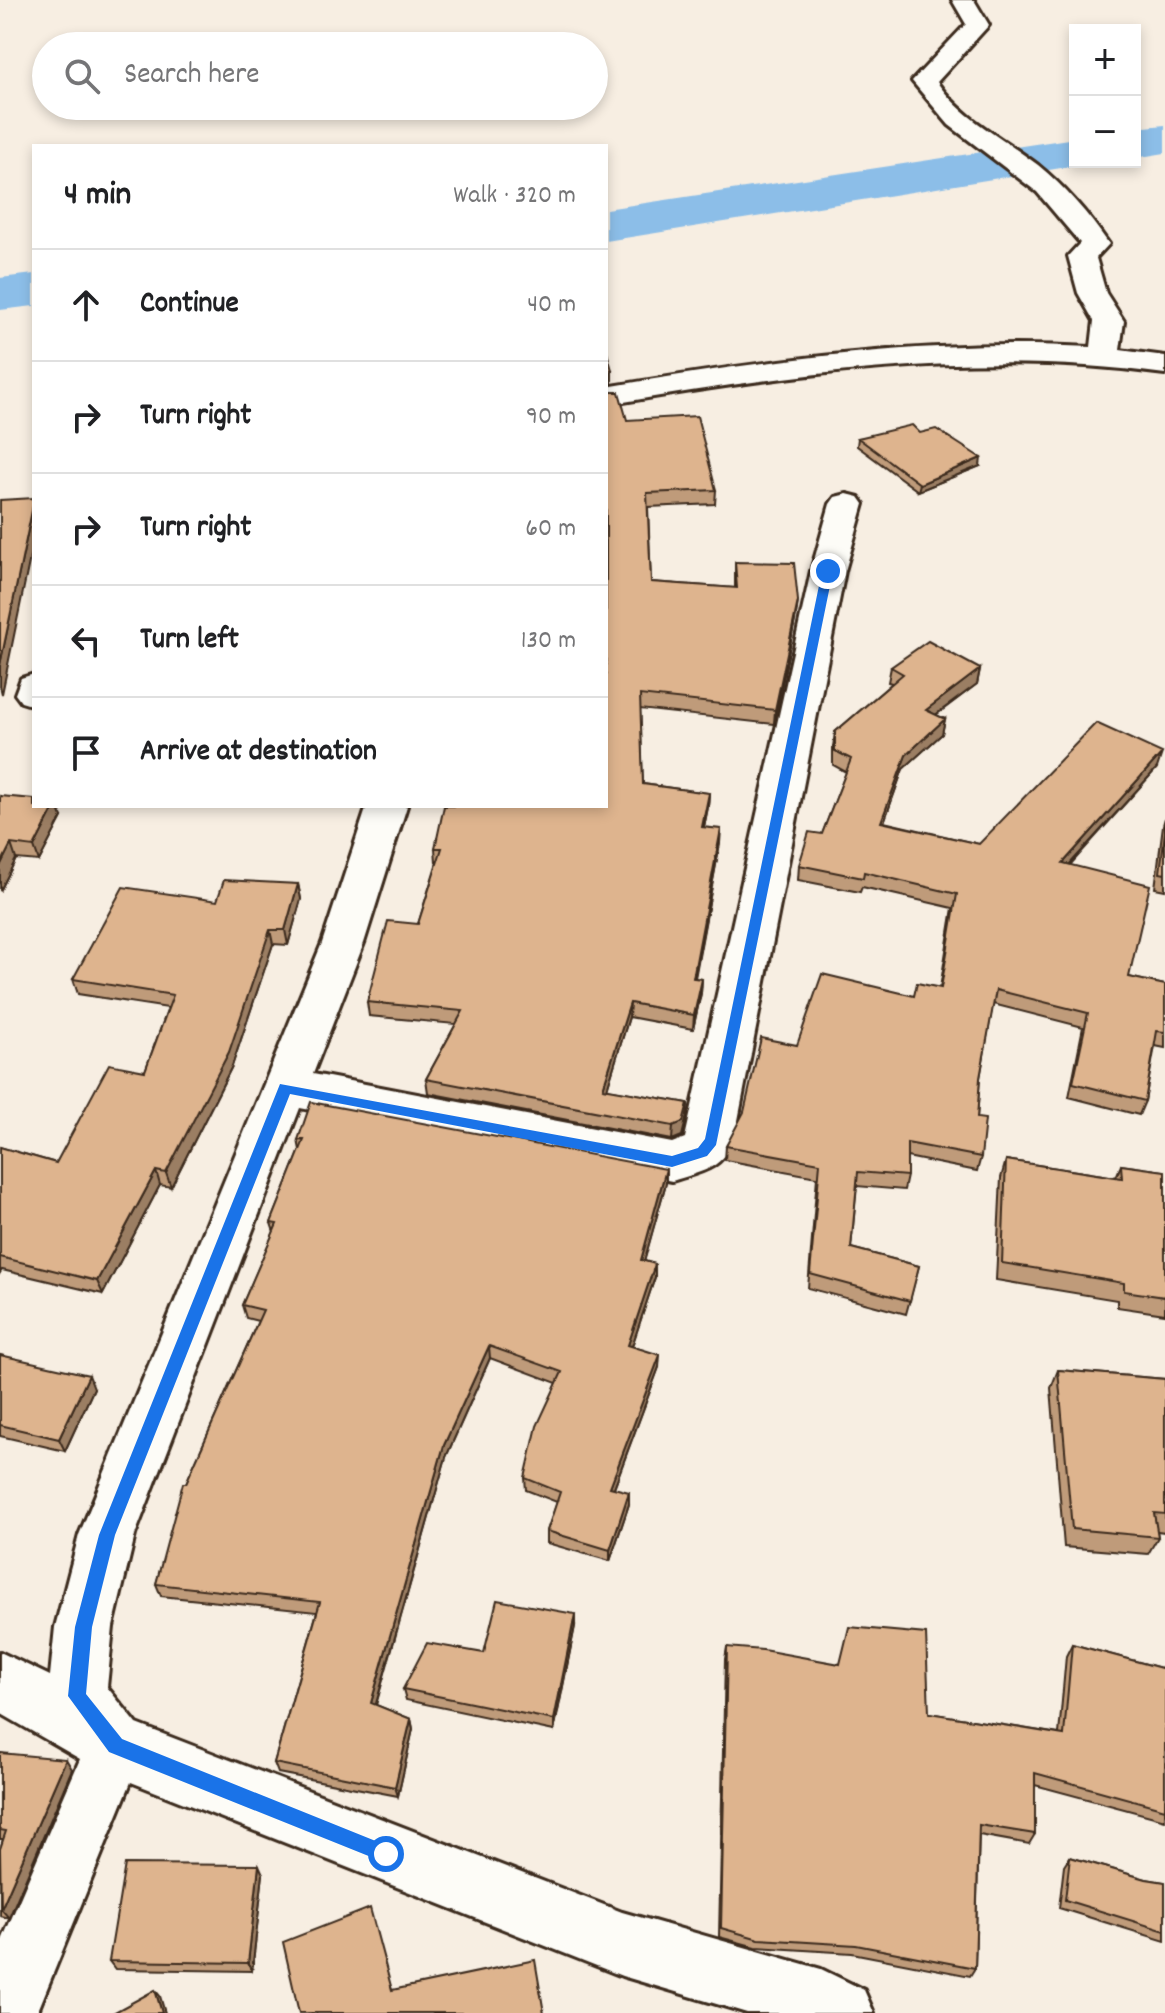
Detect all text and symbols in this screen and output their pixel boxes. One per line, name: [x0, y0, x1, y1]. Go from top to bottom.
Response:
map controls: [1069, 24, 1141, 168]
button: +: [1069, 24, 1141, 96]
search box: [32, 32, 608, 120]
icon: search: [60, 54, 104, 98]
text: Search here: [124, 55, 260, 98]
button: −: [1069, 96, 1141, 168]
text: 4 min: [64, 172, 131, 221]
text: Walk · 320 m: [453, 178, 576, 215]
icon: ahead: [64, 283, 108, 327]
text: Continue: [140, 284, 239, 327]
text: 40 m: [527, 287, 576, 324]
icon: right: [64, 395, 108, 439]
text: Turn right: [140, 396, 251, 439]
text: 90 m: [526, 399, 576, 436]
icon: right: [64, 507, 108, 551]
text: Turn right: [140, 508, 251, 551]
text: 60 m: [525, 511, 576, 548]
route end: [810, 553, 846, 589]
icon: left: [64, 619, 108, 663]
text: Turn left: [140, 620, 239, 663]
text: 130 m: [521, 623, 576, 660]
icon: arrive: [64, 731, 108, 775]
text: Arrive at destination: [140, 732, 377, 775]
route start: [368, 1836, 404, 1872]

